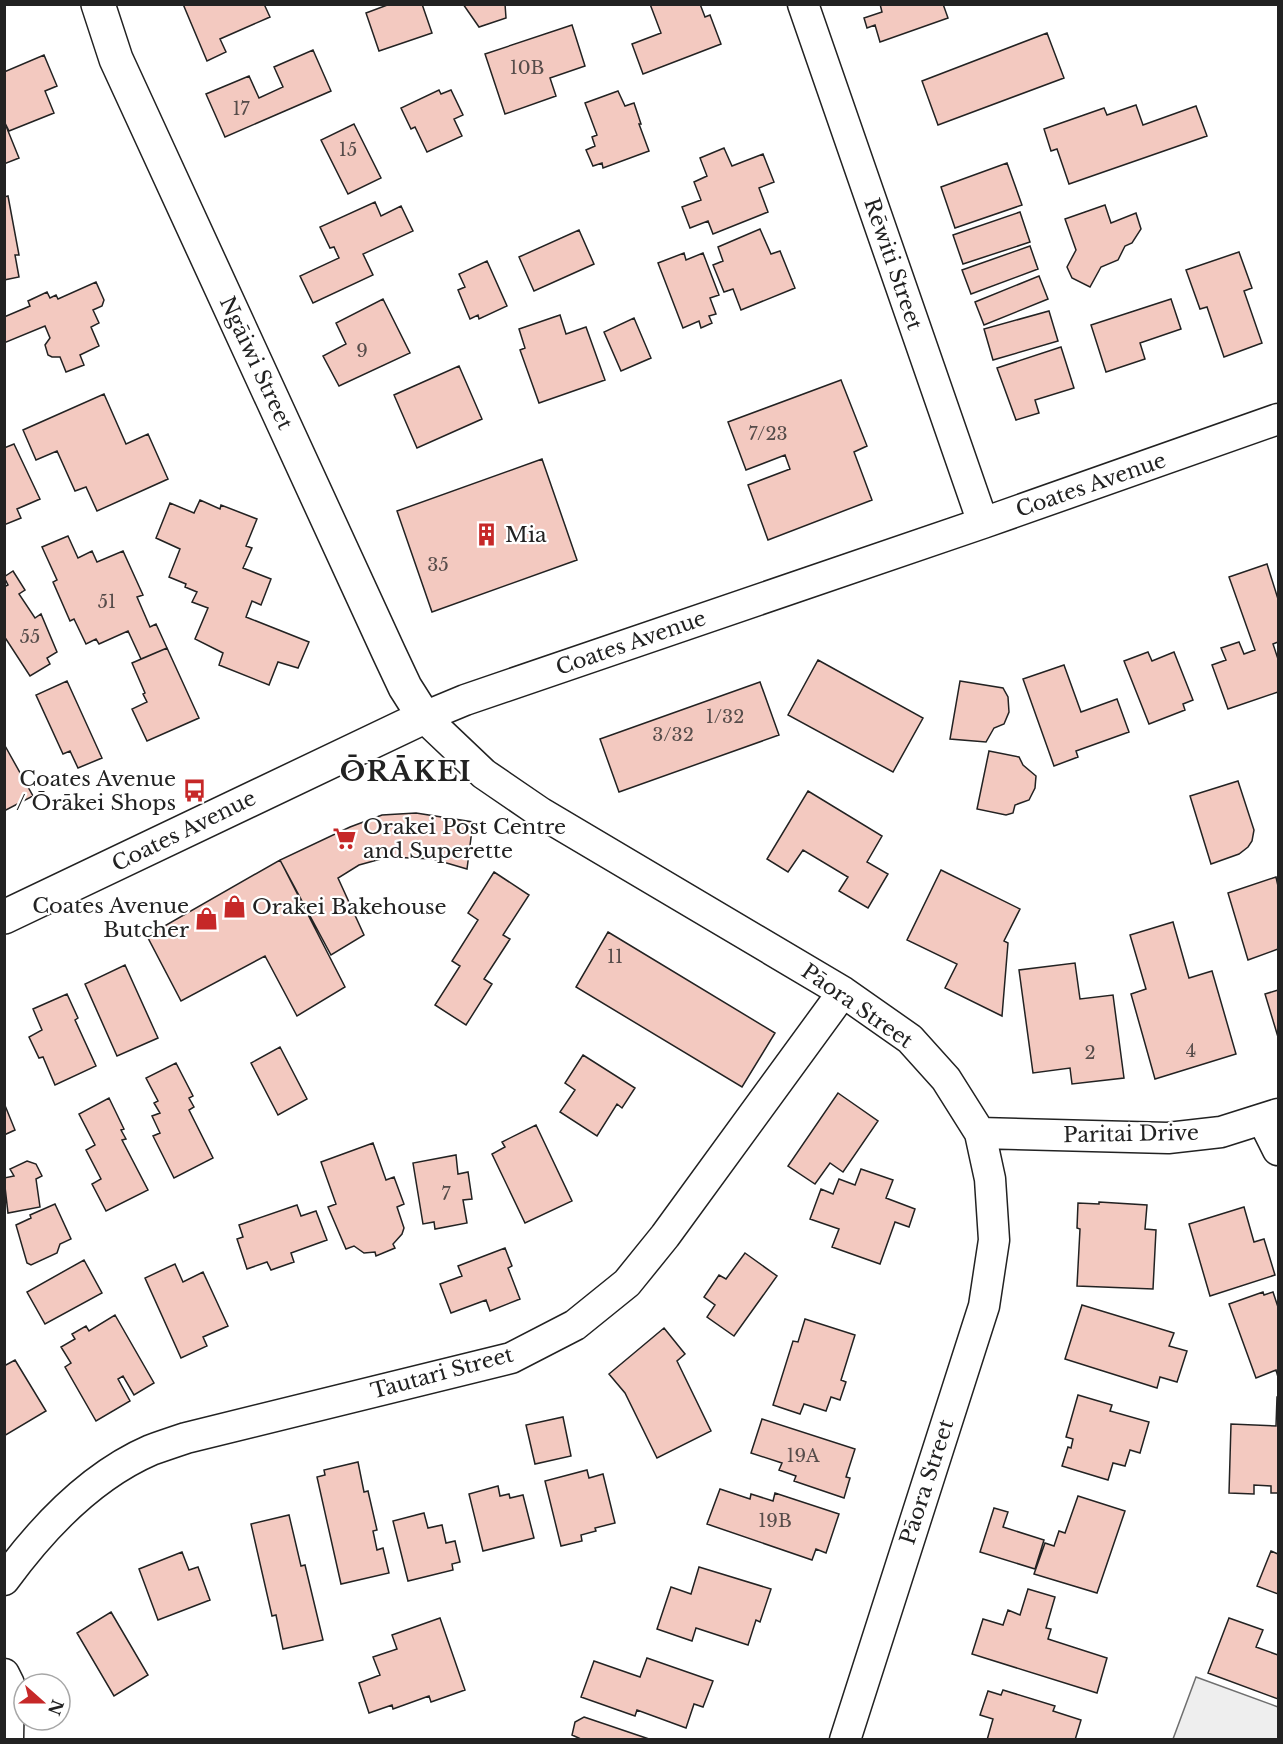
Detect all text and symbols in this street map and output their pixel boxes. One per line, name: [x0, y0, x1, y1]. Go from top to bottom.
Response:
house number: 10B: [510, 57, 544, 79]
house number: 17: [232, 98, 250, 120]
house number: 15: [339, 139, 357, 161]
street label: Rēwiti Street: [858, 195, 928, 333]
street label: Ngāiwi Street: [214, 292, 298, 434]
house number: 9: [356, 340, 368, 362]
house number: 7/23: [748, 423, 788, 445]
street label: Coates Avenue: [1013, 447, 1169, 523]
building icon: Mia: [474, 522, 500, 548]
place label: Mia: [505, 522, 547, 548]
house number: 35: [427, 554, 449, 576]
house number: 51: [98, 591, 116, 613]
street label: Coates Avenue: [553, 605, 709, 681]
house number: 55: [20, 626, 40, 648]
house number: 1/32: [706, 706, 744, 728]
house number: 3/32: [652, 724, 694, 746]
district label: ŌRĀKEI: [340, 754, 472, 788]
place label: Coates Avenue / Ōrākei Shops: [16, 766, 176, 816]
bus stop icon: Coates Avenue / Ōrākei Shops: [181, 778, 207, 804]
street label: Coates Avenue: [108, 785, 260, 877]
place label: Orakei Post Centre and Superette: [363, 814, 566, 864]
supermarket icon: Orakei Post Centre and Superette: [332, 826, 358, 852]
place label: Coates Avenue Butcher: [32, 893, 189, 943]
shop icon: Orakei Bakehouse: [221, 894, 247, 920]
place label: Orakei Bakehouse: [252, 894, 447, 920]
shop icon: Coates Avenue Butcher: [194, 905, 220, 931]
house number: 11: [607, 946, 623, 968]
street label: Pāora Street: [796, 958, 918, 1054]
house number: 4: [1186, 1040, 1196, 1062]
house number: 2: [1084, 1042, 1096, 1064]
street label: Paritai Drive: [1063, 1120, 1199, 1148]
house number: 7: [441, 1183, 451, 1205]
street label: Tautari Street: [368, 1341, 516, 1404]
street label: Pāora Street: [895, 1416, 959, 1548]
house number: 19A: [786, 1445, 821, 1467]
house number: 19B: [758, 1510, 792, 1532]
north arrow: [12, 1672, 72, 1732]
text: N: [44, 1697, 68, 1718]

